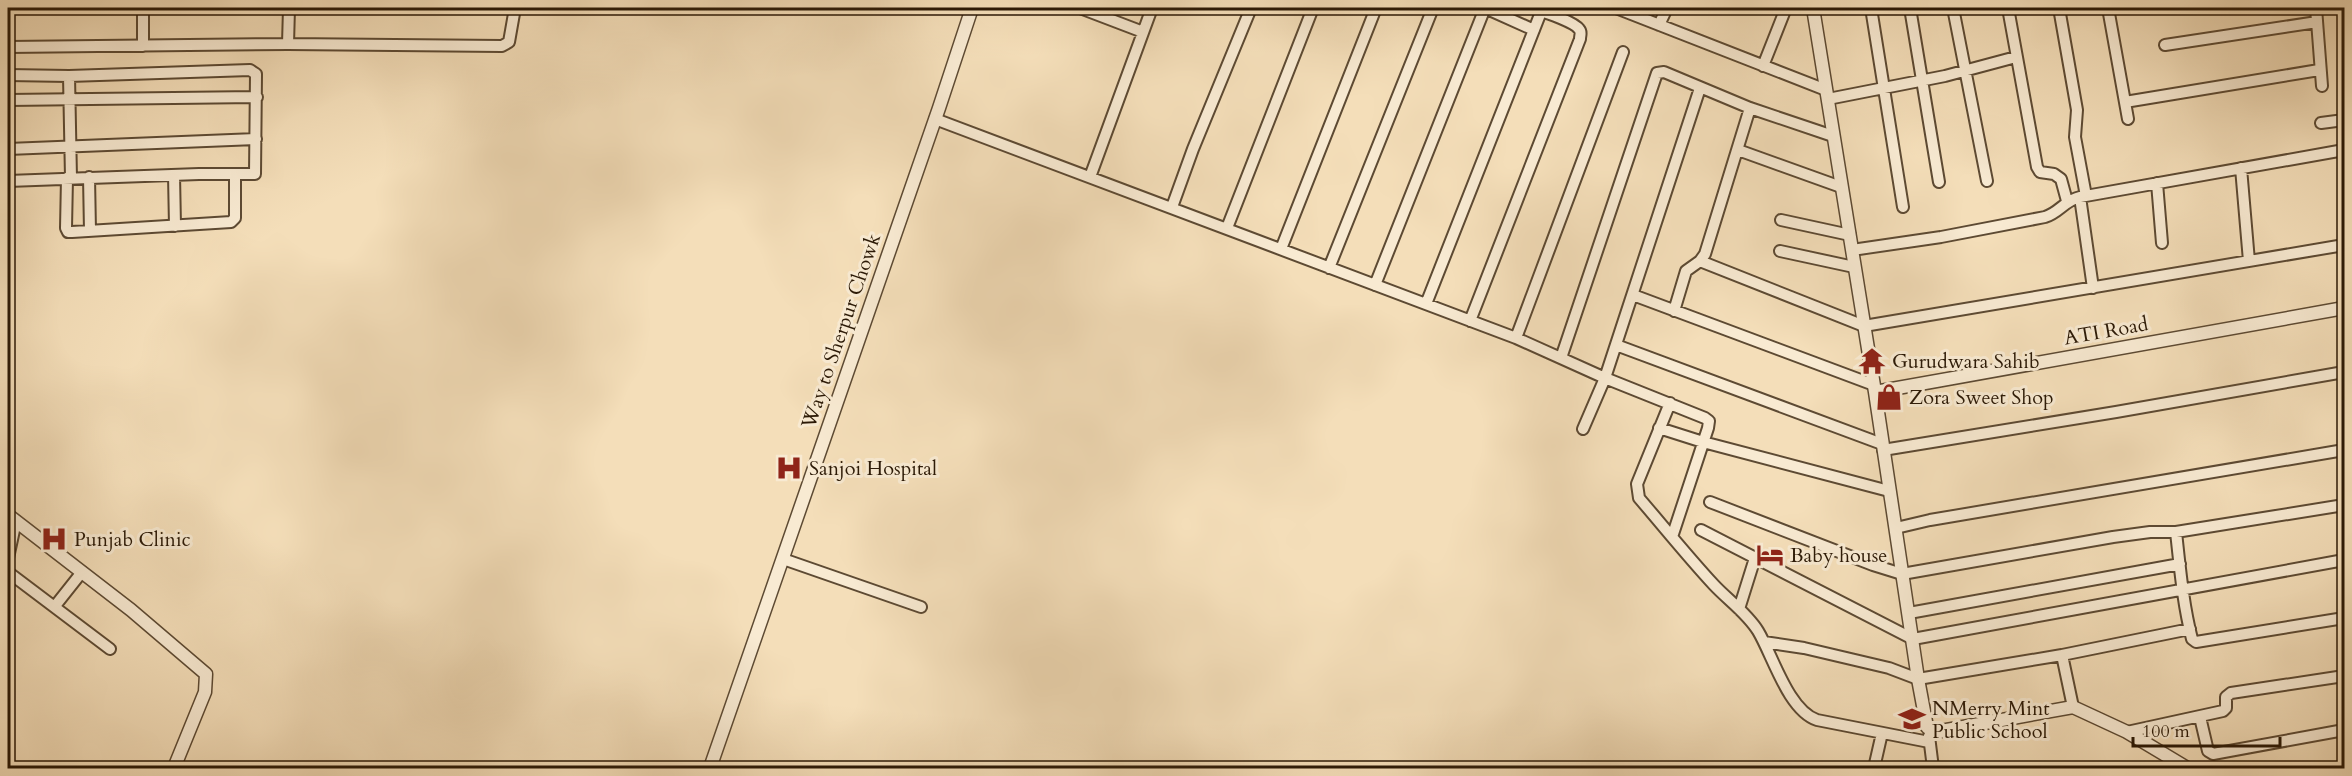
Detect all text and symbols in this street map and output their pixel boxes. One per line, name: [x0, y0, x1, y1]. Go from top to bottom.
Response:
street label: Way to Sherpur Chowk: [795, 230, 887, 433]
street label: ATI Road: [2062, 310, 2151, 352]
temple icon: Gurudwara Sahib: [1857, 346, 1887, 376]
place label: Gurudwara Sahib: [1892, 348, 2040, 375]
shop icon: Zora Sweet Shop: [1874, 382, 1904, 412]
place label: Zora Sweet Shop: [1909, 384, 2054, 411]
hospital icon: Sanjoi Hospital: [774, 453, 804, 483]
place label: Sanjoi Hospital: [809, 455, 937, 482]
hospital icon: Punjab Clinic: [39, 524, 69, 554]
place label: Punjab Clinic: [74, 526, 191, 553]
hotel icon: Baby house: [1755, 540, 1785, 570]
place label: Baby house: [1790, 542, 1887, 569]
place label: NMerry Mint Public School: [1932, 695, 2050, 745]
school or university icon: NMerry Mint Public School: [1897, 704, 1927, 734]
scale bar: [2133, 710, 2280, 748]
text: 100 m: [2142, 719, 2190, 744]

